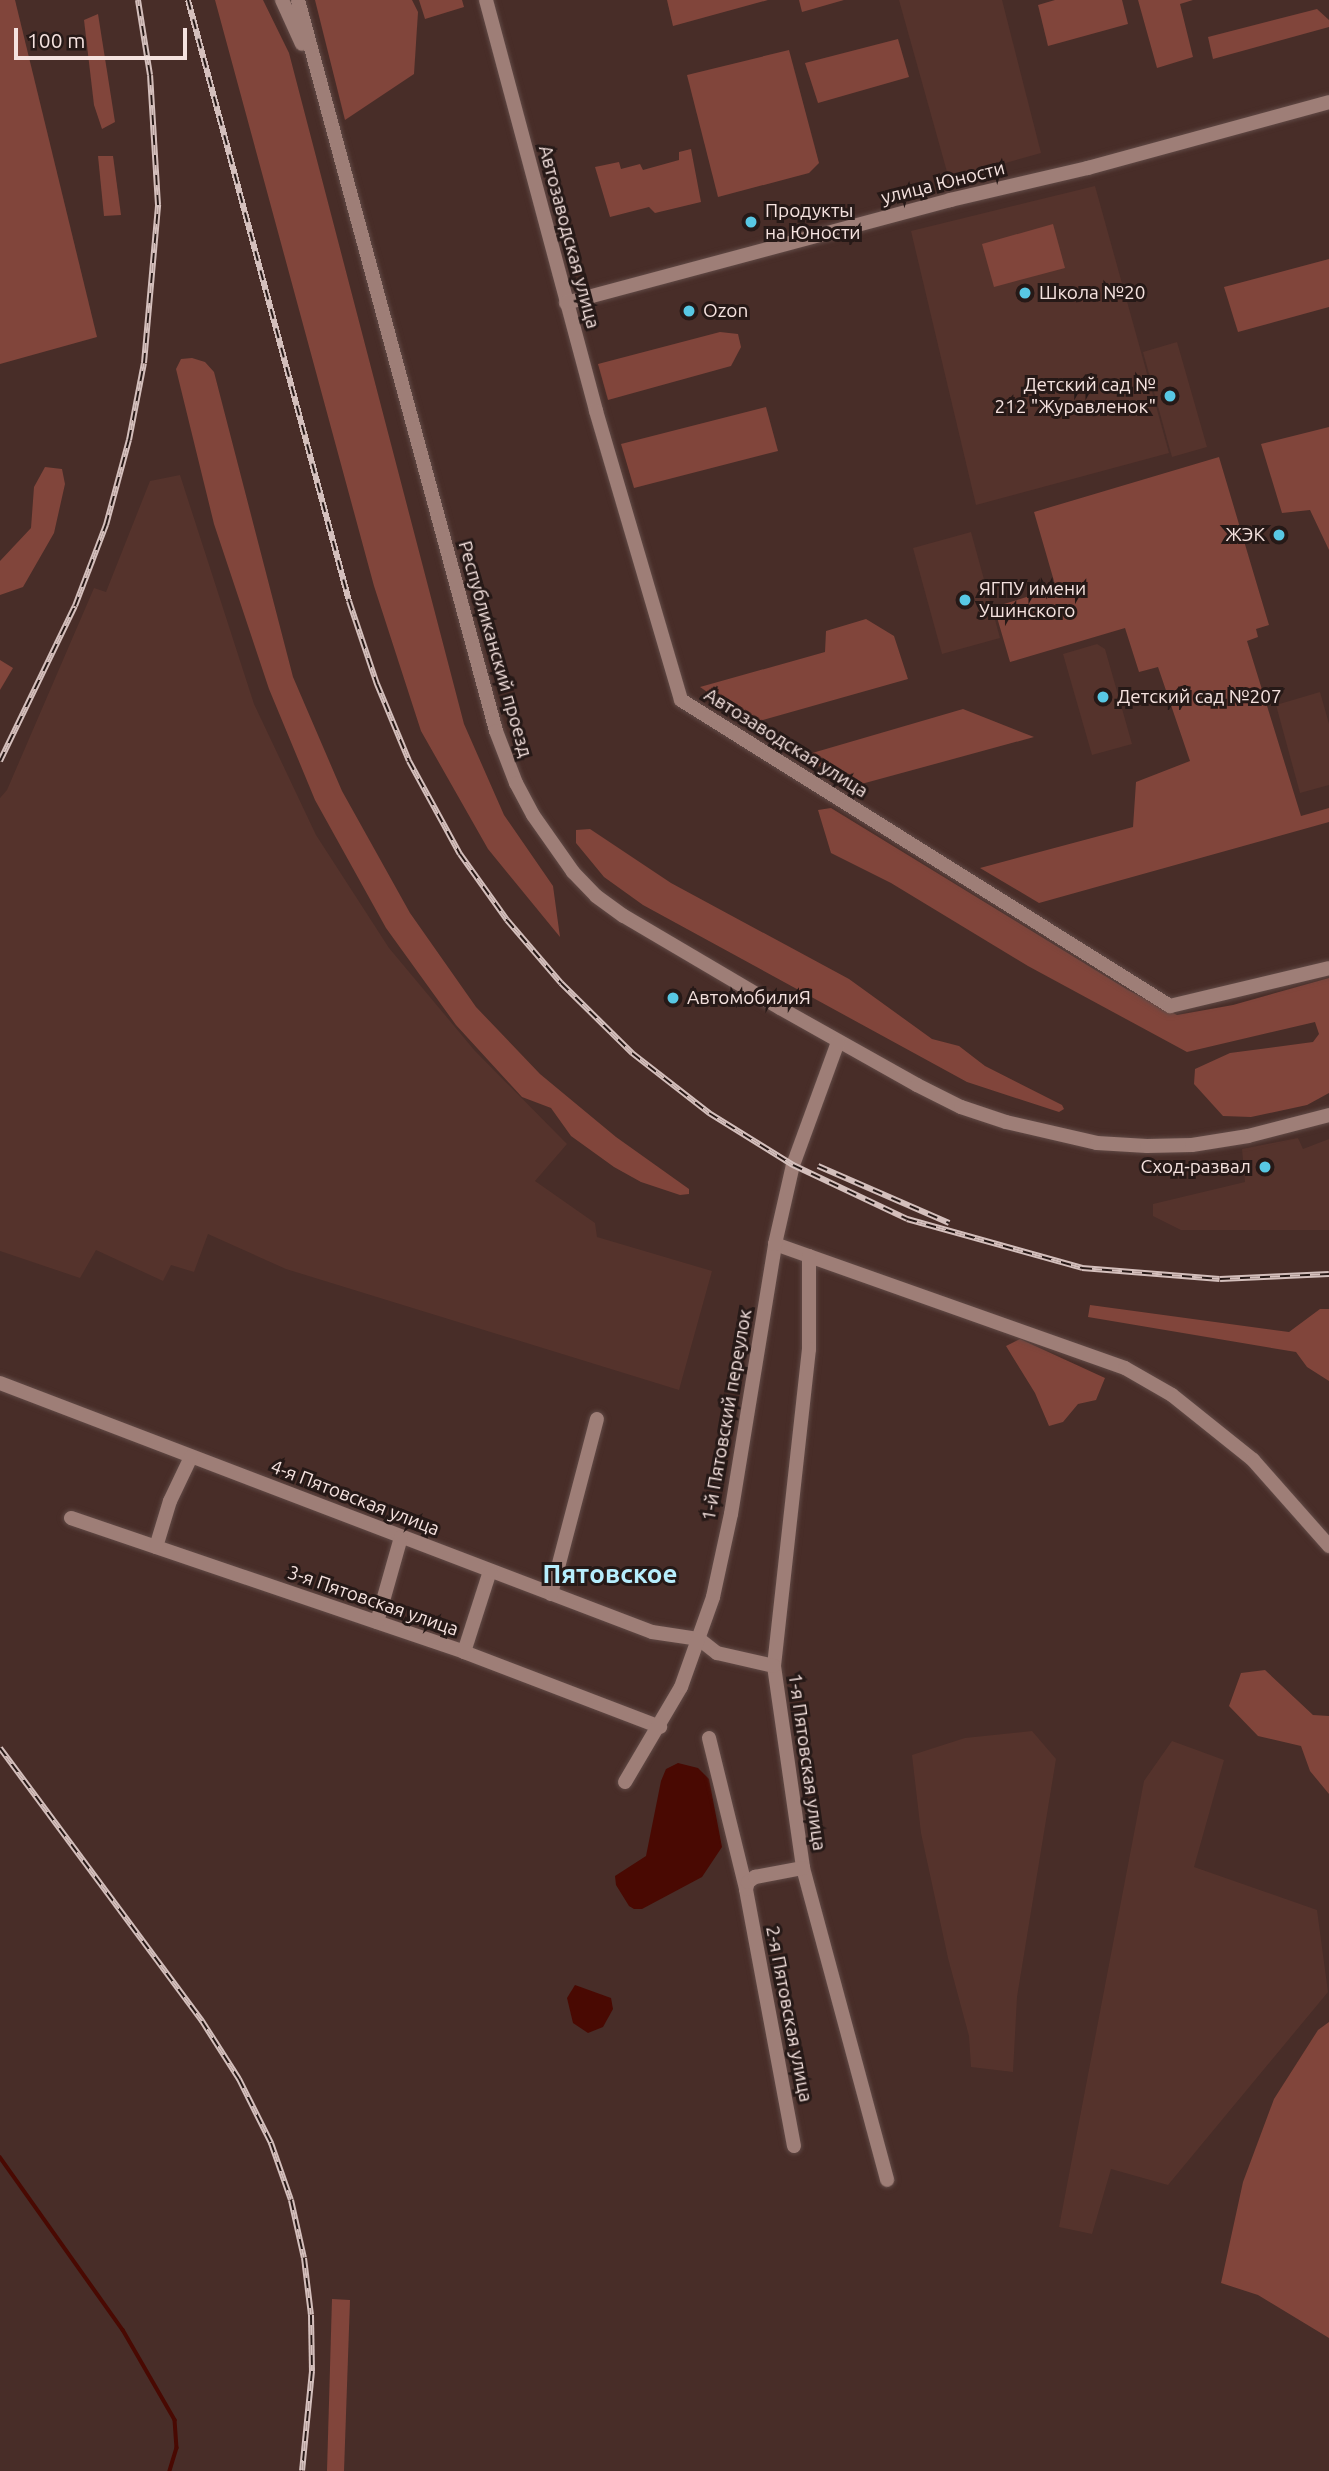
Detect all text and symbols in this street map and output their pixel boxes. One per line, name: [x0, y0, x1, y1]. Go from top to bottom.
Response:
scale bar: [18, 14, 191, 58]
text: 100 m: [27, 28, 85, 52]
street label: Автозаводская улица: [534, 143, 604, 331]
street label: улица Юности: [879, 157, 1007, 209]
place label: Продукты на Юности: [765, 200, 861, 244]
marker: Продукты на Юности: [743, 214, 759, 230]
place label: Школа №20: [1039, 282, 1146, 304]
marker: Школа №20: [1017, 285, 1033, 301]
place label: Ozon: [703, 300, 748, 322]
marker: Ozon: [681, 303, 697, 319]
place label: Детский сад № 212 "Журавленок": [994, 374, 1156, 418]
marker: Детский сад № 212 "Журавленок": [1162, 388, 1178, 404]
place label: ЖЭК: [1225, 524, 1265, 546]
marker: ЖЭК: [1271, 527, 1287, 543]
street label: Республиканский проезд: [453, 538, 537, 760]
place label: ЯГПУ имени Ушинского: [979, 578, 1086, 622]
marker: ЯГПУ имени Ушинского: [957, 592, 973, 608]
street label: Автозаводская улица: [700, 683, 872, 803]
place label: Детский сад №207: [1117, 686, 1282, 708]
marker: Детский сад №207: [1095, 689, 1111, 705]
place label: АвтомобилиЯ: [687, 987, 811, 1009]
marker: АвтомобилиЯ: [665, 990, 681, 1006]
place label: Сход-развал: [1141, 1156, 1251, 1178]
marker: Сход-развал: [1257, 1159, 1273, 1175]
street label: 1-й Пятовский переулок: [697, 1307, 757, 1523]
street label: 4-я Пятовская улица: [267, 1455, 443, 1541]
district label: Пятовское: [543, 1558, 677, 1590]
street label: 3-я Пятовская улица: [285, 1561, 461, 1641]
street label: 1-я Пятовская улица: [783, 1672, 831, 1852]
street label: 2-я Пятовская улица: [761, 1924, 817, 2104]

